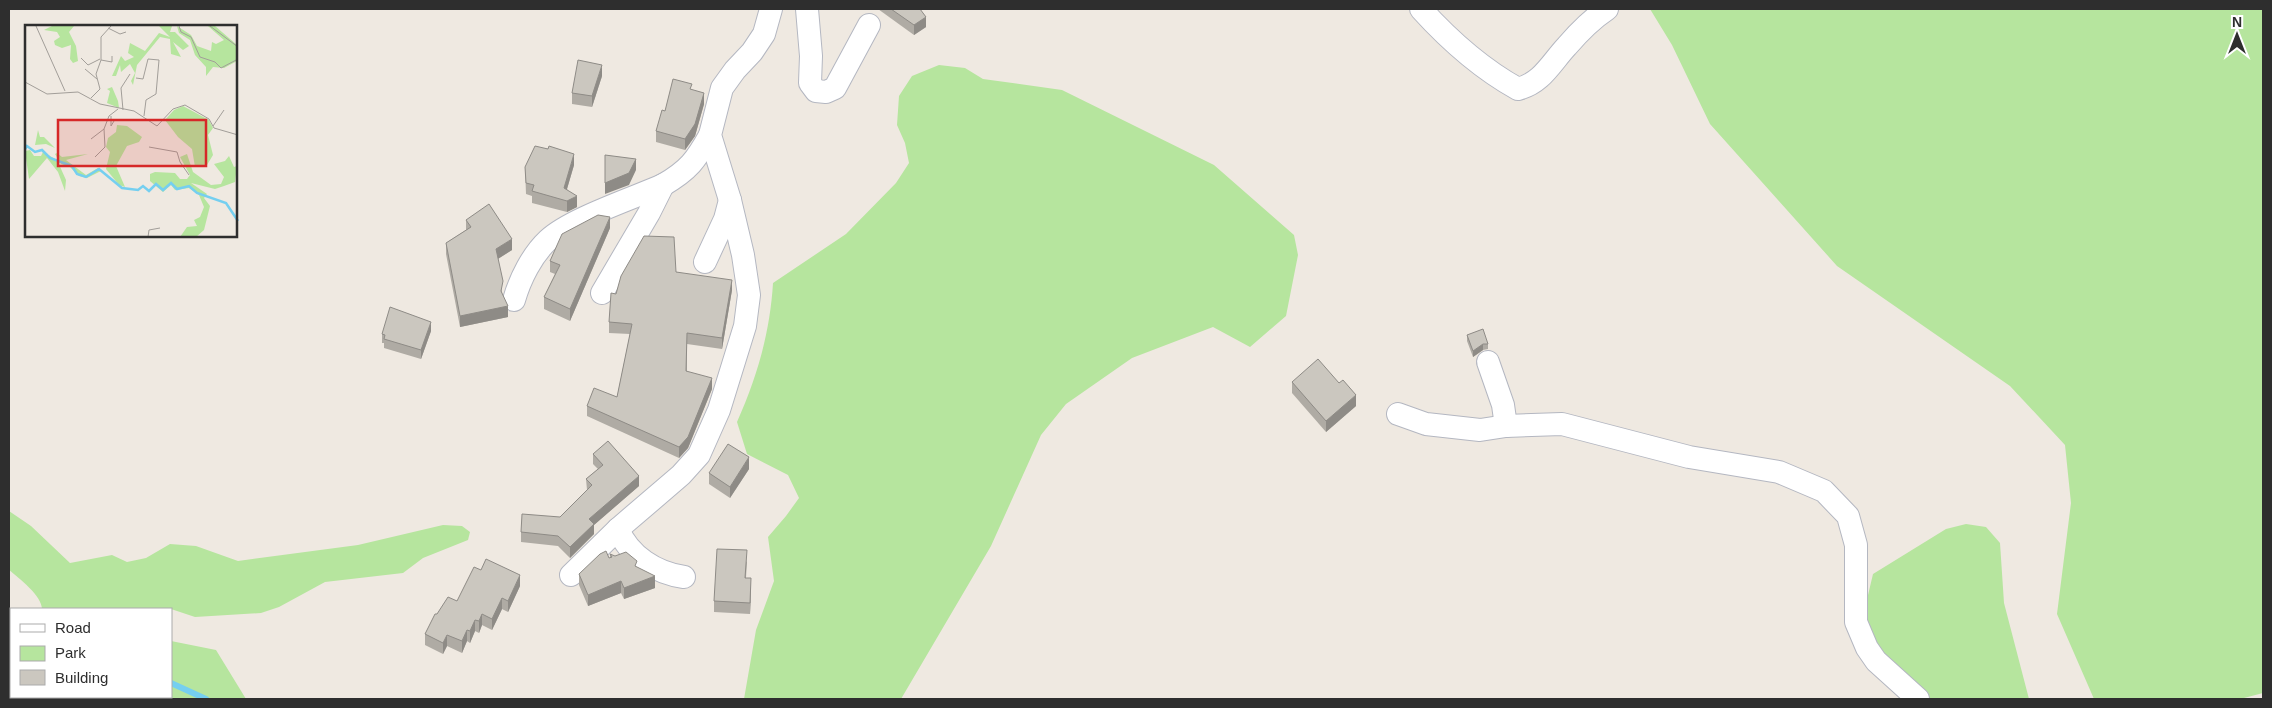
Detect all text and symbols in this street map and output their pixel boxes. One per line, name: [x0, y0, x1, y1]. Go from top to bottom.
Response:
north arrow: [2212, 10, 2262, 60]
text: N: [2232, 14, 2242, 30]
inset map: [25, 25, 238, 238]
legend: [10, 608, 172, 698]
text: Road: [55, 619, 91, 636]
text: Park: [55, 644, 86, 661]
text: Building: [55, 669, 108, 686]

